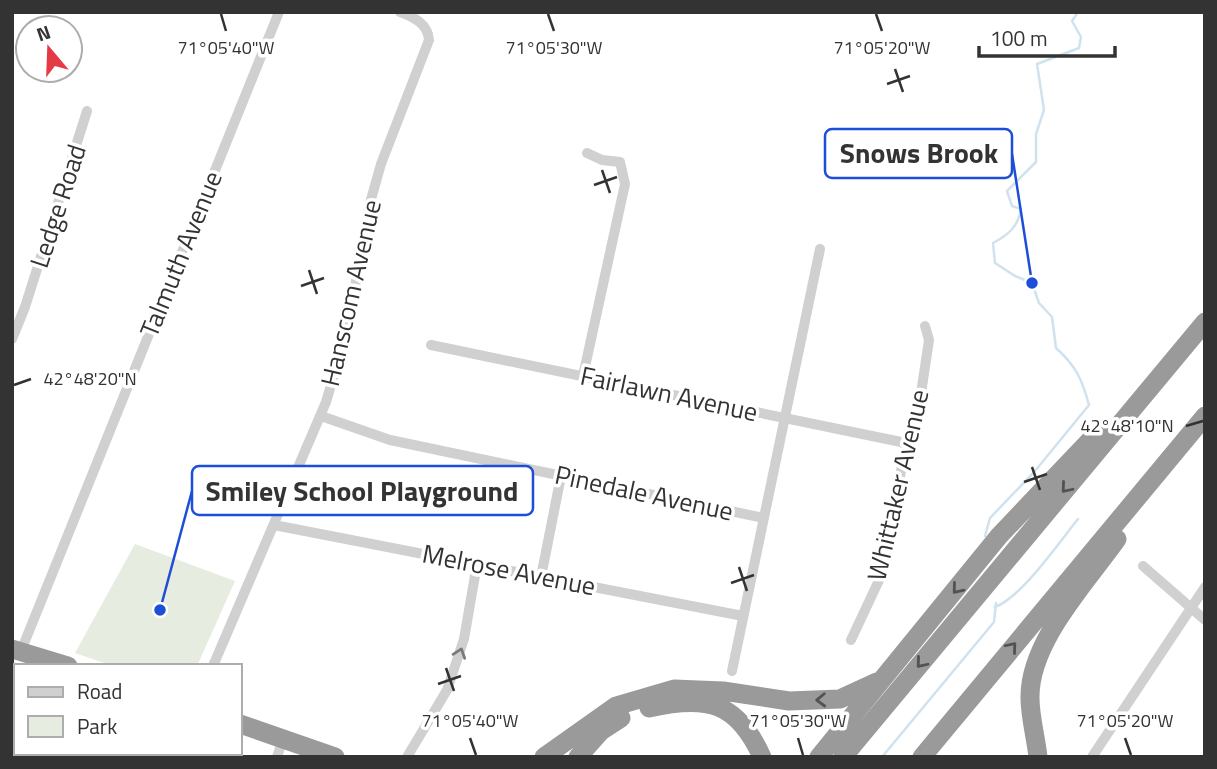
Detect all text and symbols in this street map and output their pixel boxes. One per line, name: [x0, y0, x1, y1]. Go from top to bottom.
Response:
north arrow: [14, 14, 84, 84]
scale bar: [979, 14, 1116, 58]
text: N: [32, 17, 54, 48]
text: 100 m: [990, 22, 1047, 54]
text: 71°05'40"W: [178, 34, 275, 61]
text: 71°05'30"W: [506, 34, 603, 61]
text: 71°05'20"W: [834, 34, 931, 61]
callout: Snows Brook: [825, 129, 1012, 178]
text: Snows Brook: [840, 131, 999, 174]
street label: Ledge Road: [19, 139, 96, 273]
street label: Talmuth Avenue: [129, 165, 232, 343]
street label: Hanscom Avenue: [310, 196, 391, 390]
street label: Fairlawn Avenue: [577, 356, 761, 431]
text: 42°48'20"N: [43, 365, 137, 392]
street label: Whittaker Avenue: [857, 385, 938, 584]
text: 42°48'10"N: [1080, 412, 1174, 439]
street label: Pinedale Avenue: [551, 455, 737, 530]
callout: Smiley School Playground: [192, 466, 533, 515]
text: Smiley School Playground: [206, 469, 518, 512]
one-way arrow: [1062, 480, 1074, 493]
street label: Melrose Avenue: [419, 534, 599, 605]
one-way arrow: [952, 582, 965, 594]
one-way arrow: [1004, 643, 1016, 656]
one-way arrow: [452, 647, 466, 659]
one-way arrow: [917, 654, 929, 667]
legend: [14, 664, 242, 755]
text: Road: [77, 675, 122, 707]
one-way arrow: [815, 692, 826, 707]
text: 71°05'40"W: [422, 707, 519, 734]
text: 71°05'30"W: [750, 707, 847, 734]
text: 71°05'20"W: [1077, 707, 1174, 734]
text: Park: [77, 710, 117, 742]

